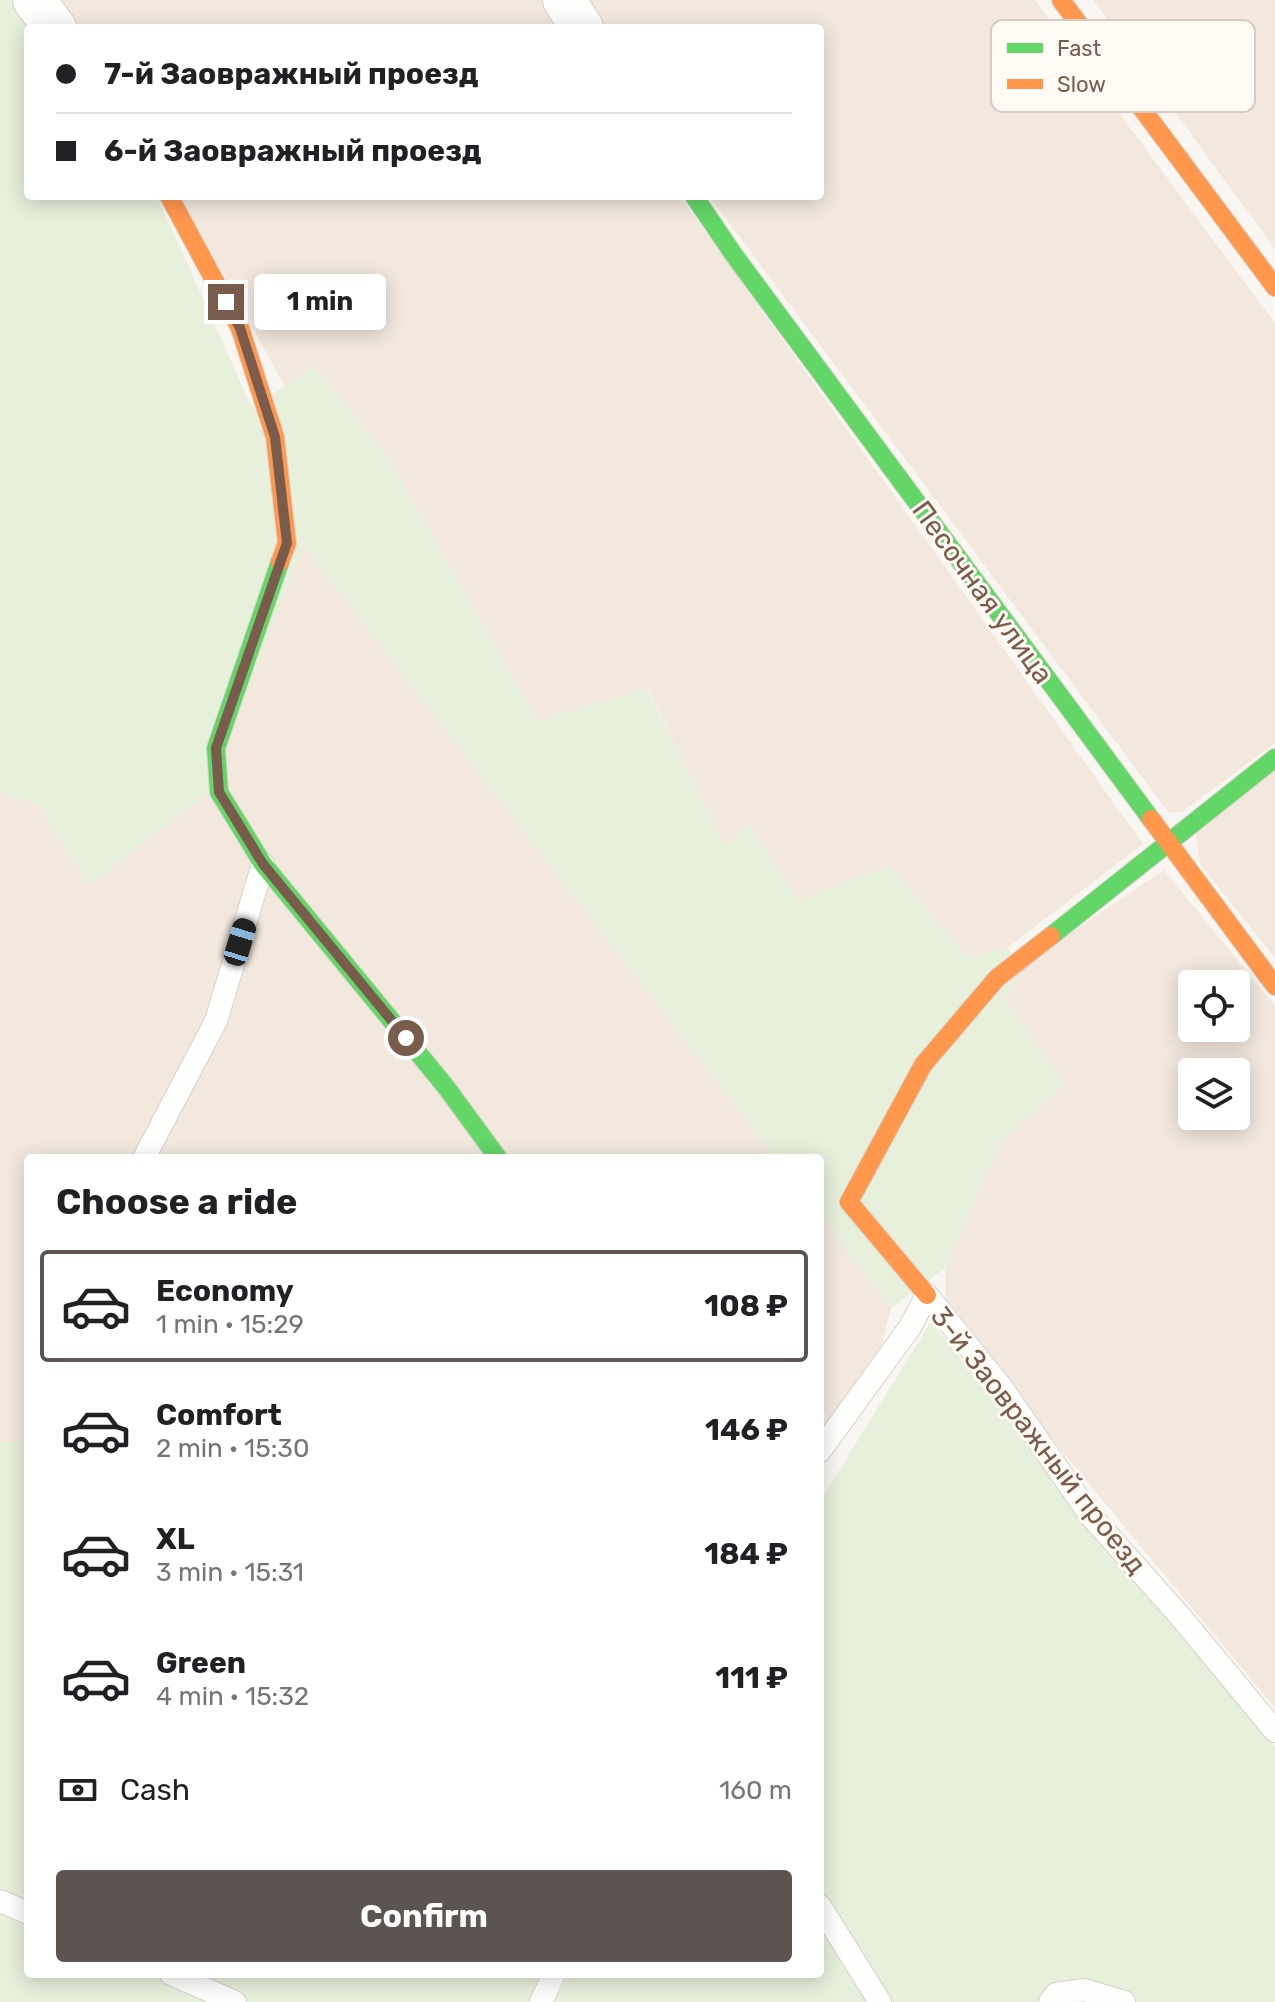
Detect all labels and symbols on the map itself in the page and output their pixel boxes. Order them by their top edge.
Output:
legend [991,20,1255,112]
text: Fast [1057,35,1102,62]
text: Slow [1057,71,1106,98]
callout: 1 min [254,274,386,330]
route end [208,284,244,320]
street label: Песочная улица [905,495,1060,690]
car [222,916,258,968]
route start [388,1020,424,1056]
street label: 3-й Заовражный проезд [924,1300,1153,1581]

